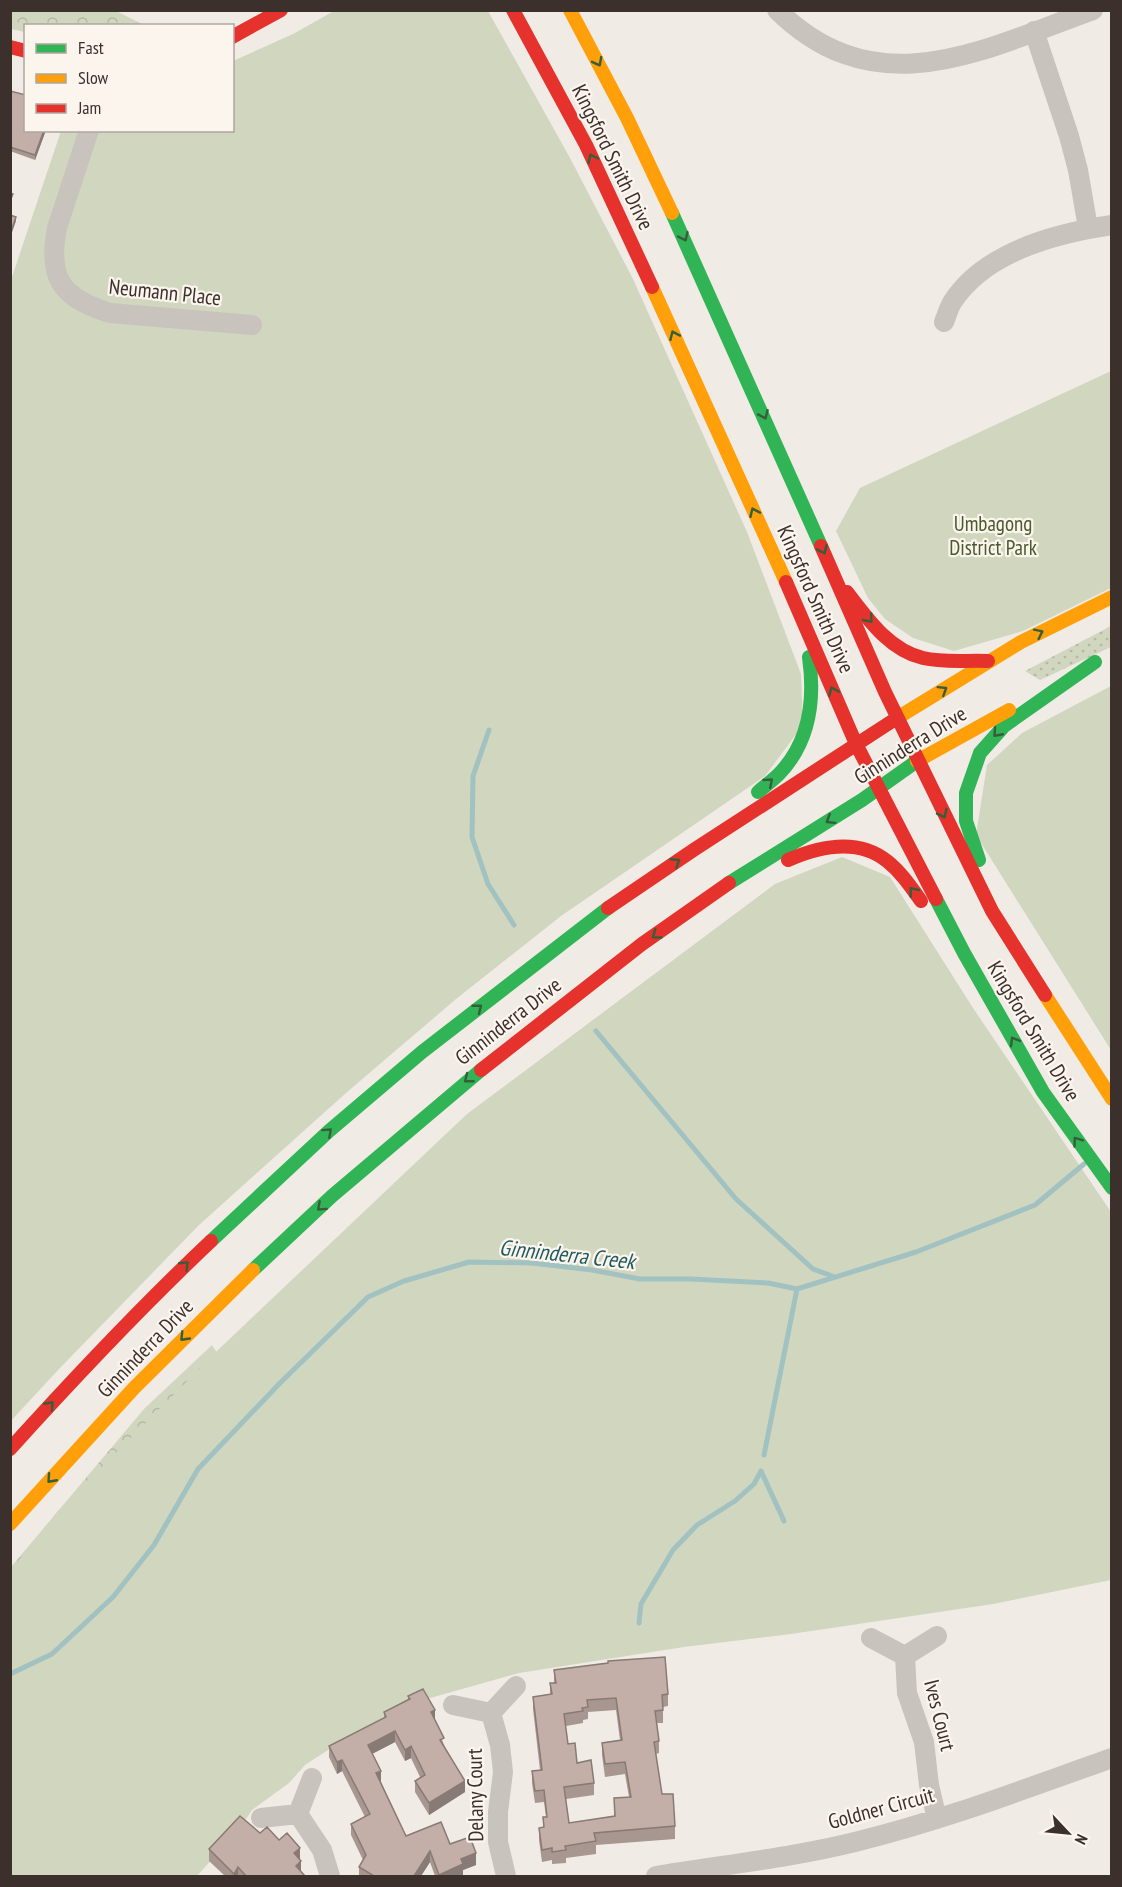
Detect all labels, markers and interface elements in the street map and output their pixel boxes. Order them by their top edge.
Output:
legend [24,24,234,132]
text: Fast [78,36,104,59]
one-way arrow [591,56,602,66]
text: Slow [78,66,109,89]
street label: Kingsford Smith Drive [566,80,660,234]
text: Jam [77,96,101,119]
one-way arrow [587,153,599,164]
one-way arrow [676,231,688,242]
street label: Neumann Place [108,273,222,311]
one-way arrow [669,330,681,341]
one-way arrow [756,409,768,420]
one-way arrow [750,508,762,519]
park label: Umbagong District Park [949,510,1037,561]
street label: Kingsford Smith Drive [771,521,861,677]
one-way arrow [816,543,828,554]
one-way arrow [862,613,873,624]
one-way arrow [1033,628,1044,640]
one-way arrow [937,685,947,697]
one-way arrow [828,686,840,697]
street label: Ginninderra Drive [849,700,971,790]
one-way arrow [993,726,1004,737]
one-way arrow [762,778,773,789]
one-way arrow [936,807,948,818]
one-way arrow [826,813,837,824]
one-way arrow [669,858,680,869]
one-way arrow [910,887,921,898]
one-way arrow [651,927,662,938]
street label: Kingsford Smith Drive [982,956,1086,1106]
street label: Ginninderra Drive [449,971,567,1071]
one-way arrow [471,1005,482,1016]
one-way arrow [1010,1037,1021,1047]
one-way arrow [464,1072,475,1083]
one-way arrow [321,1128,332,1139]
one-way arrow [1073,1137,1084,1148]
one-way arrow [317,1200,327,1211]
water label: Ginninderra Creek [498,1233,638,1275]
one-way arrow [178,1261,189,1272]
street label: Ginninderra Drive [91,1293,199,1403]
one-way arrow [181,1329,192,1340]
one-way arrow [43,1402,54,1412]
one-way arrow [47,1472,58,1483]
street label: Ives Court [918,1677,962,1754]
street label: Delany Court [461,1748,489,1842]
street label: Goldner Circuit [825,1781,937,1835]
north arrow [1038,1803,1098,1863]
text: N [1071,1831,1092,1848]

